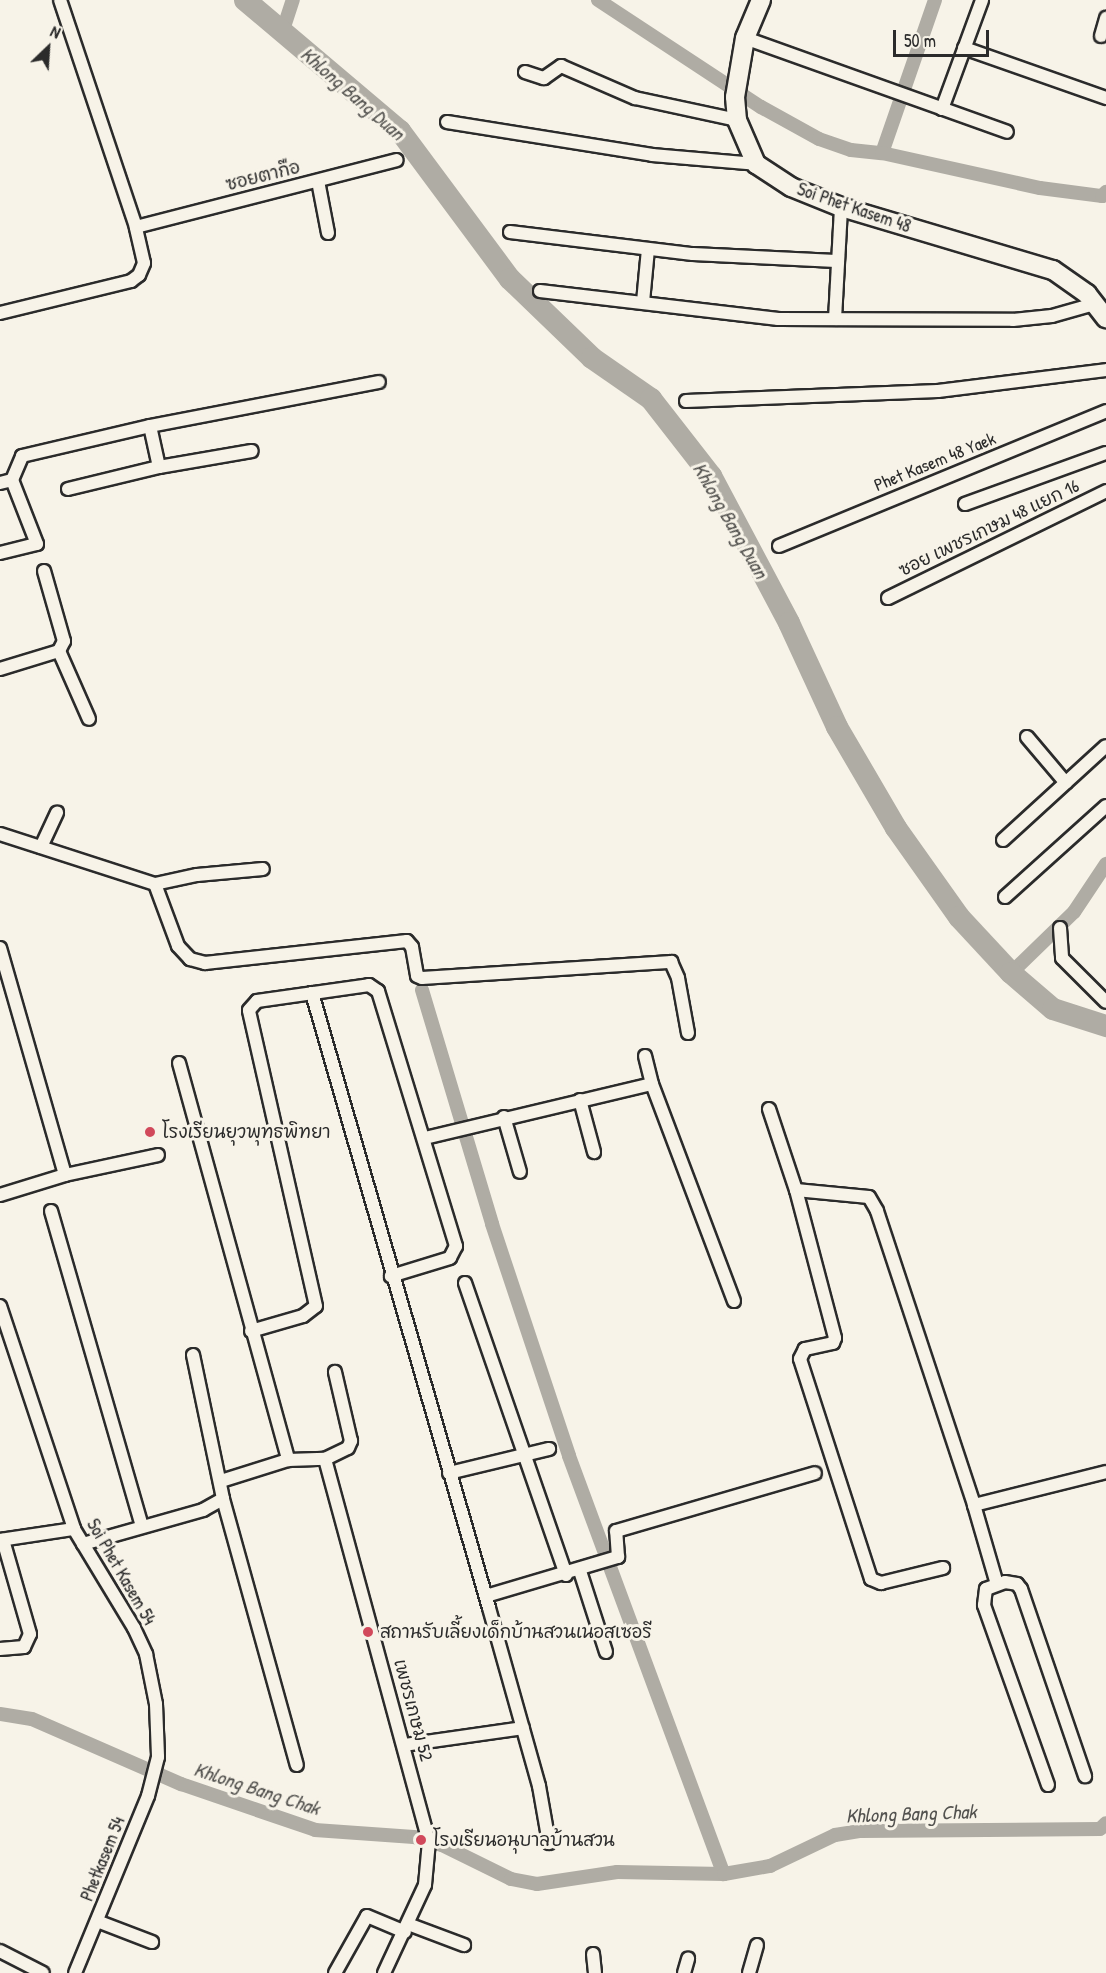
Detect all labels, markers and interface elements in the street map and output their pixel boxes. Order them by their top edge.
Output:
north arrow [18,18,78,78]
scale bar [896,18,992,56]
text: N [47,20,64,43]
text: 50 m [904,28,936,53]
water label: Khlong Bang Duan [296,41,410,145]
street label: ซอยตากือ [224,156,302,196]
street label: Soi Phet Kasem 48 [794,178,914,238]
street label: Phet Kasem 48 Yaek [871,428,999,496]
water label: Khlong Bang Duan [688,458,774,582]
street label: ซอย เพชรเกษม 48 แยก 16 [895,475,1083,581]
place label: โรงเรียนยุวพุทธพิทยา [162,1121,331,1143]
marker: โรงเรียนยุวพุทธพิทยา [143,1125,157,1139]
street label: Soi Phet Kasem 54 [82,1515,160,1629]
place label: สถานรับเลี้ยงเด็กบ้านสวนเนอสเซอรี [380,1621,652,1643]
marker: สถานรับเลี้ยงเด็กบ้านสวนเนอสเซอรี [361,1625,375,1639]
street label: เพชรเกษม 52 [389,1657,437,1763]
water label: Khlong Bang Chak [191,1756,323,1820]
water label: Khlong Bang Chak [845,1799,977,1827]
street label: Phetkasem 54 [76,1814,130,1904]
place label: โรงเรียนอนุบาลบ้านสวน [433,1829,615,1851]
marker: โรงเรียนอนุบาลบ้านสวน [414,1833,428,1847]

